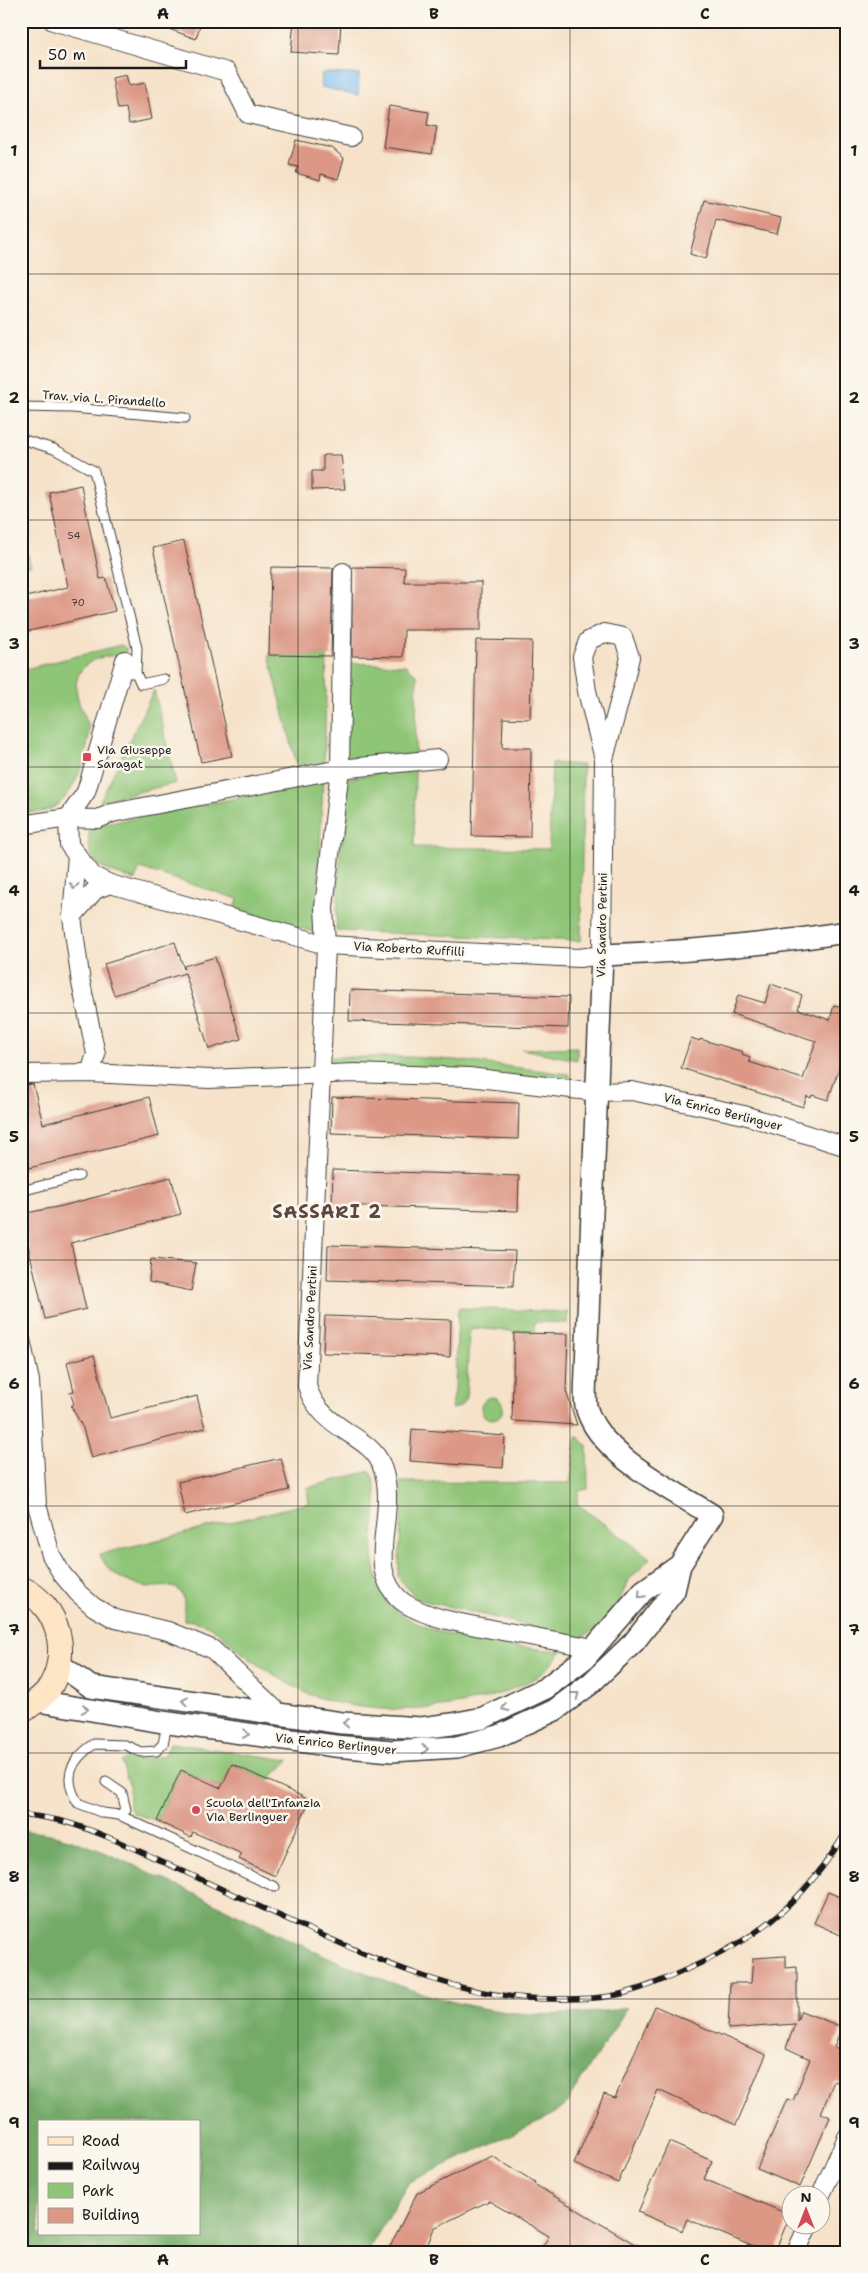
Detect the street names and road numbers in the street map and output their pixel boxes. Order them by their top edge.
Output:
street label: Trav. via L. Pirandello [42,387,166,411]
street label: Via Sandro Pertini [593,872,611,978]
street label: Via Roberto Ruffilli [353,938,465,960]
street label: Via Enrico Berlinguer [662,1089,784,1135]
street label: Via Sandro Pertini [299,1265,321,1371]
street label: Via Enrico Berlinguer [274,1730,398,1758]

